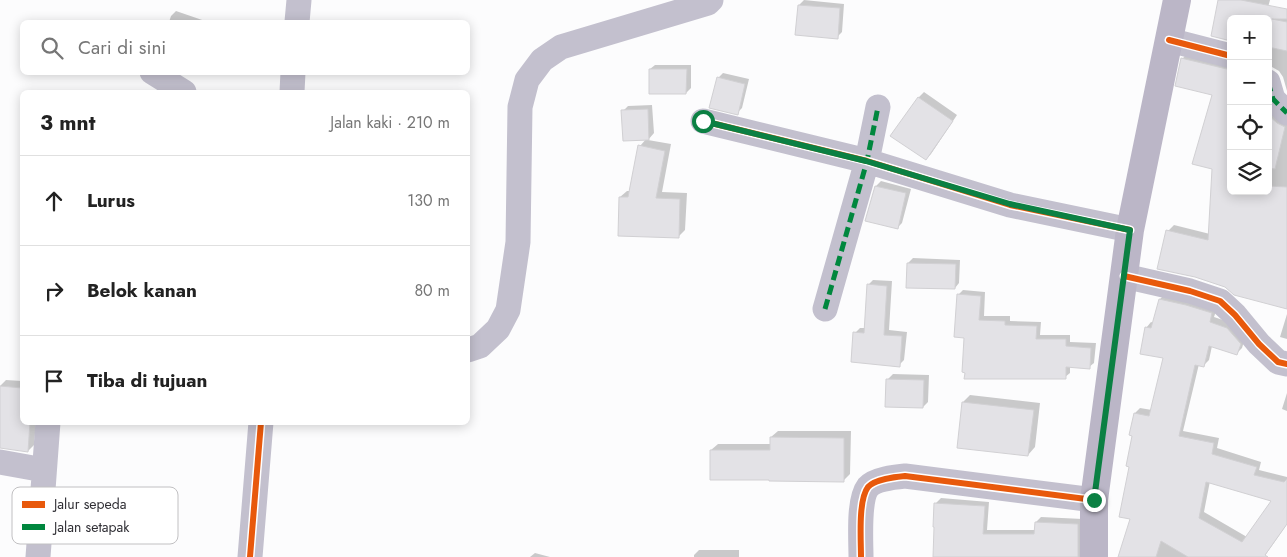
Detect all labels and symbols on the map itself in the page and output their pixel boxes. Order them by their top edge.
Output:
route start [692,110,715,133]
legend [12,487,178,544]
route end [1083,489,1106,512]
text: Jalur sepeda [52,494,126,514]
text: Jalan setapak [52,517,130,537]

